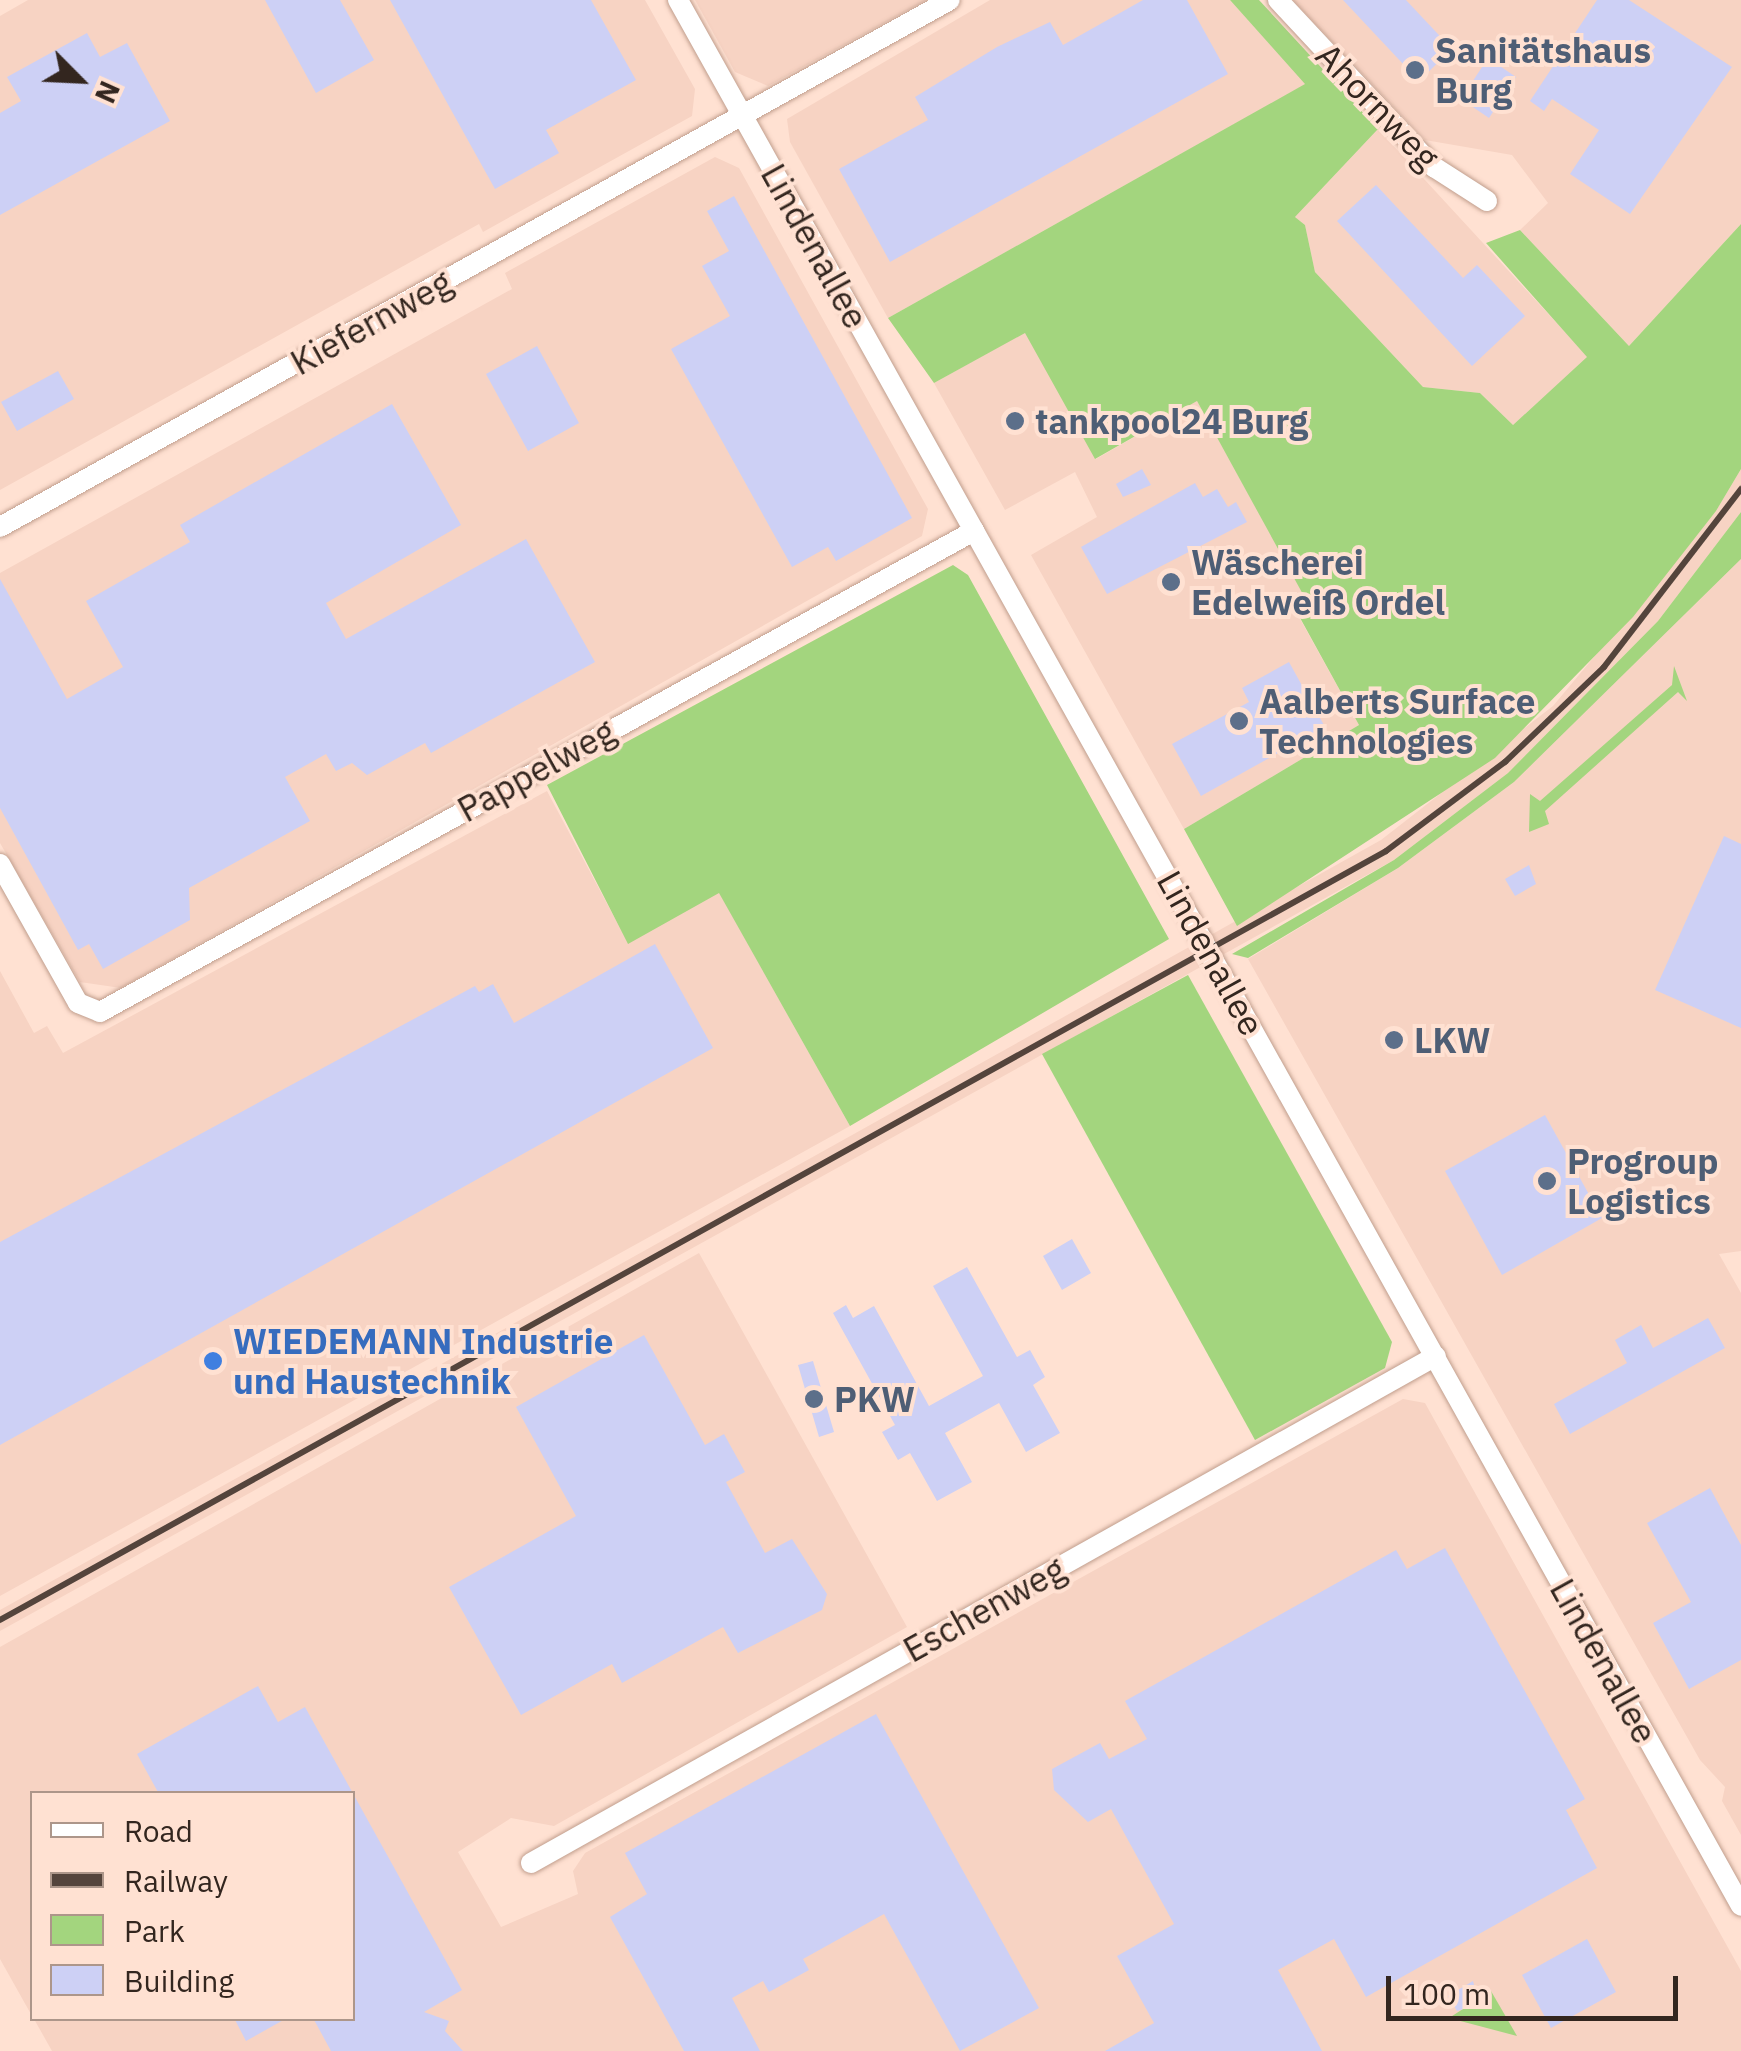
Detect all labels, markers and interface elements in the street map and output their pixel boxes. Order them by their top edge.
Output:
place label: Sanitätshaus Burg [1435,29,1651,111]
north arrow [30,30,130,130]
street label: Ahornweg [1308,34,1448,178]
marker: Sanitätshaus Burg [1404,59,1426,81]
text: N [87,76,129,109]
street label: Lindenallee [753,156,877,336]
street label: Kiefernweg [283,261,459,383]
place label: tankpool24 Burg [1035,400,1308,442]
marker: tankpool24 Burg [1004,410,1026,432]
place label: Wäscherei Edelweiß Ordel [1191,541,1445,623]
marker: Wäscherei Edelweiß Ordel [1160,571,1182,593]
place label: Aalberts Surface Technologies [1259,680,1535,762]
street label: Pappelweg [450,710,622,830]
marker: Aalberts Surface Technologies [1228,710,1250,732]
street label: Lindenallee [1149,863,1273,1043]
place label: LKW [1414,1019,1491,1061]
marker: LKW [1383,1029,1405,1051]
place label: Progroup Logistics [1567,1140,1718,1222]
marker: Progroup Logistics [1536,1170,1558,1192]
place label: WIEDEMANN Industrie und Haustechnik [233,1320,613,1402]
marker: WIEDEMANN Industrie und Haustechnik [202,1350,224,1372]
place label: PKW [834,1378,915,1420]
marker: PKW [803,1388,825,1410]
street label: Eschenweg [896,1547,1072,1671]
street label: Lindenallee [1542,1571,1666,1751]
legend [30,1791,355,2021]
text: Road [124,1811,193,1850]
text: Railway [124,1861,228,1900]
text: Park [124,1911,185,1950]
scale bar [1391,1956,1684,2018]
text: Building [124,1961,234,2000]
text: 100 m [1403,1974,1490,2013]

